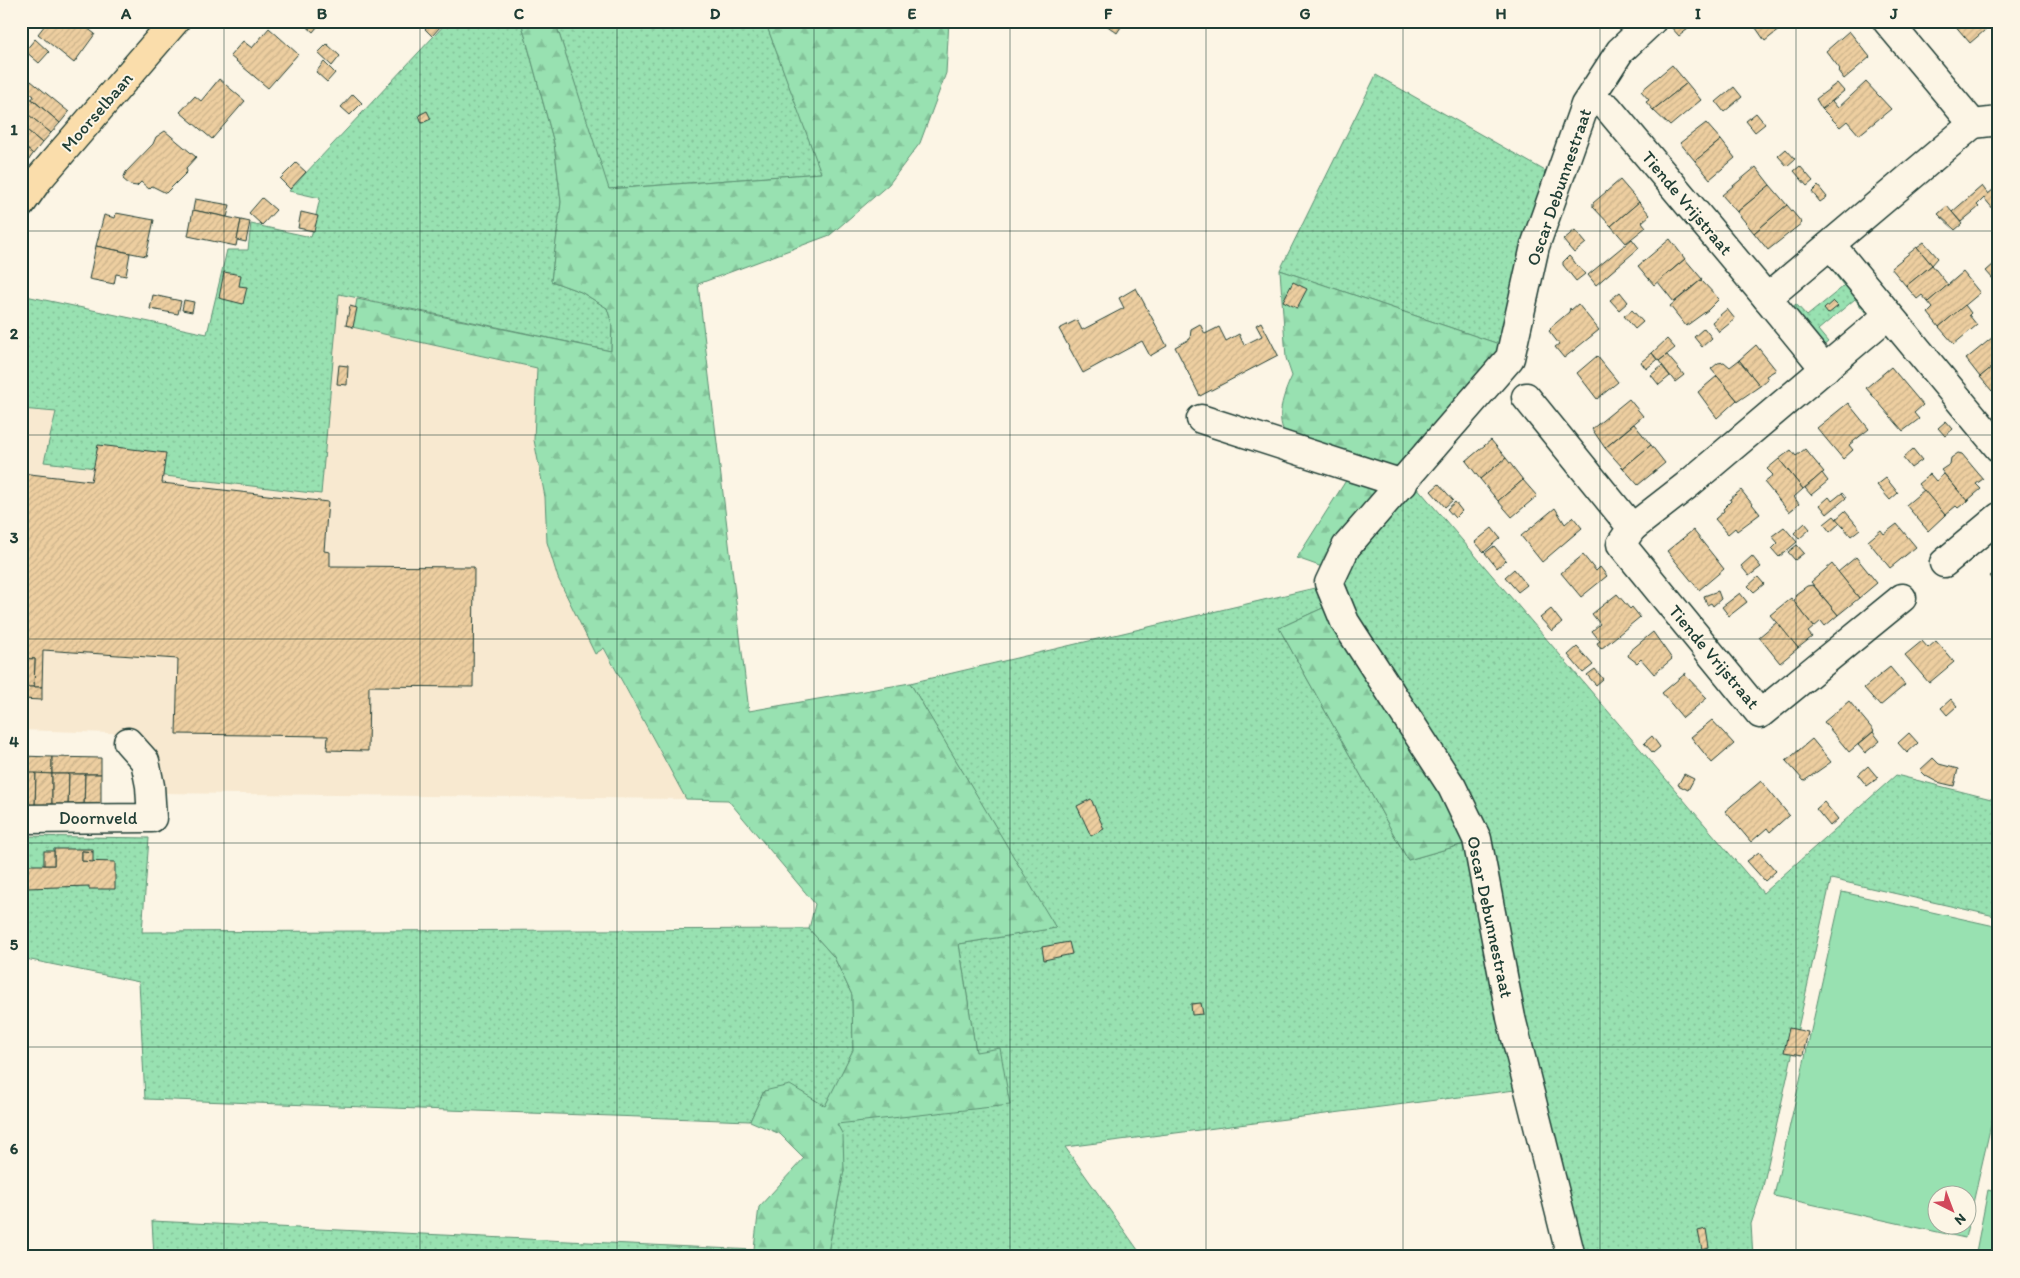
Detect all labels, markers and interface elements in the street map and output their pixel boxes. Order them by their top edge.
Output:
text: A [120,4,132,23]
text: B [317,4,328,23]
text: C [514,4,525,23]
text: D [710,4,721,23]
text: E [908,4,917,23]
text: F [1104,4,1113,23]
text: G [1299,4,1311,23]
text: H [1495,4,1507,23]
text: I [1695,4,1701,23]
text: J [1889,4,1898,23]
street label: Moorselbaan [56,67,138,156]
street label: Oscar Debunnestraat [1522,105,1596,269]
text: 1 [10,120,18,139]
street label: Tiende Vrijstraat [1637,146,1737,260]
text: 2 [10,324,19,343]
text: 3 [10,528,19,547]
street label: Tiende Vrijstraat [1664,600,1764,714]
text: 4 [9,732,19,751]
street label: Doornveld [59,807,138,829]
street label: Oscar Debunnestraat [1462,834,1518,1000]
text: 5 [10,935,19,954]
text: 6 [10,1139,19,1158]
north arrow [1928,1186,1978,1236]
text: N [1951,1210,1970,1229]

